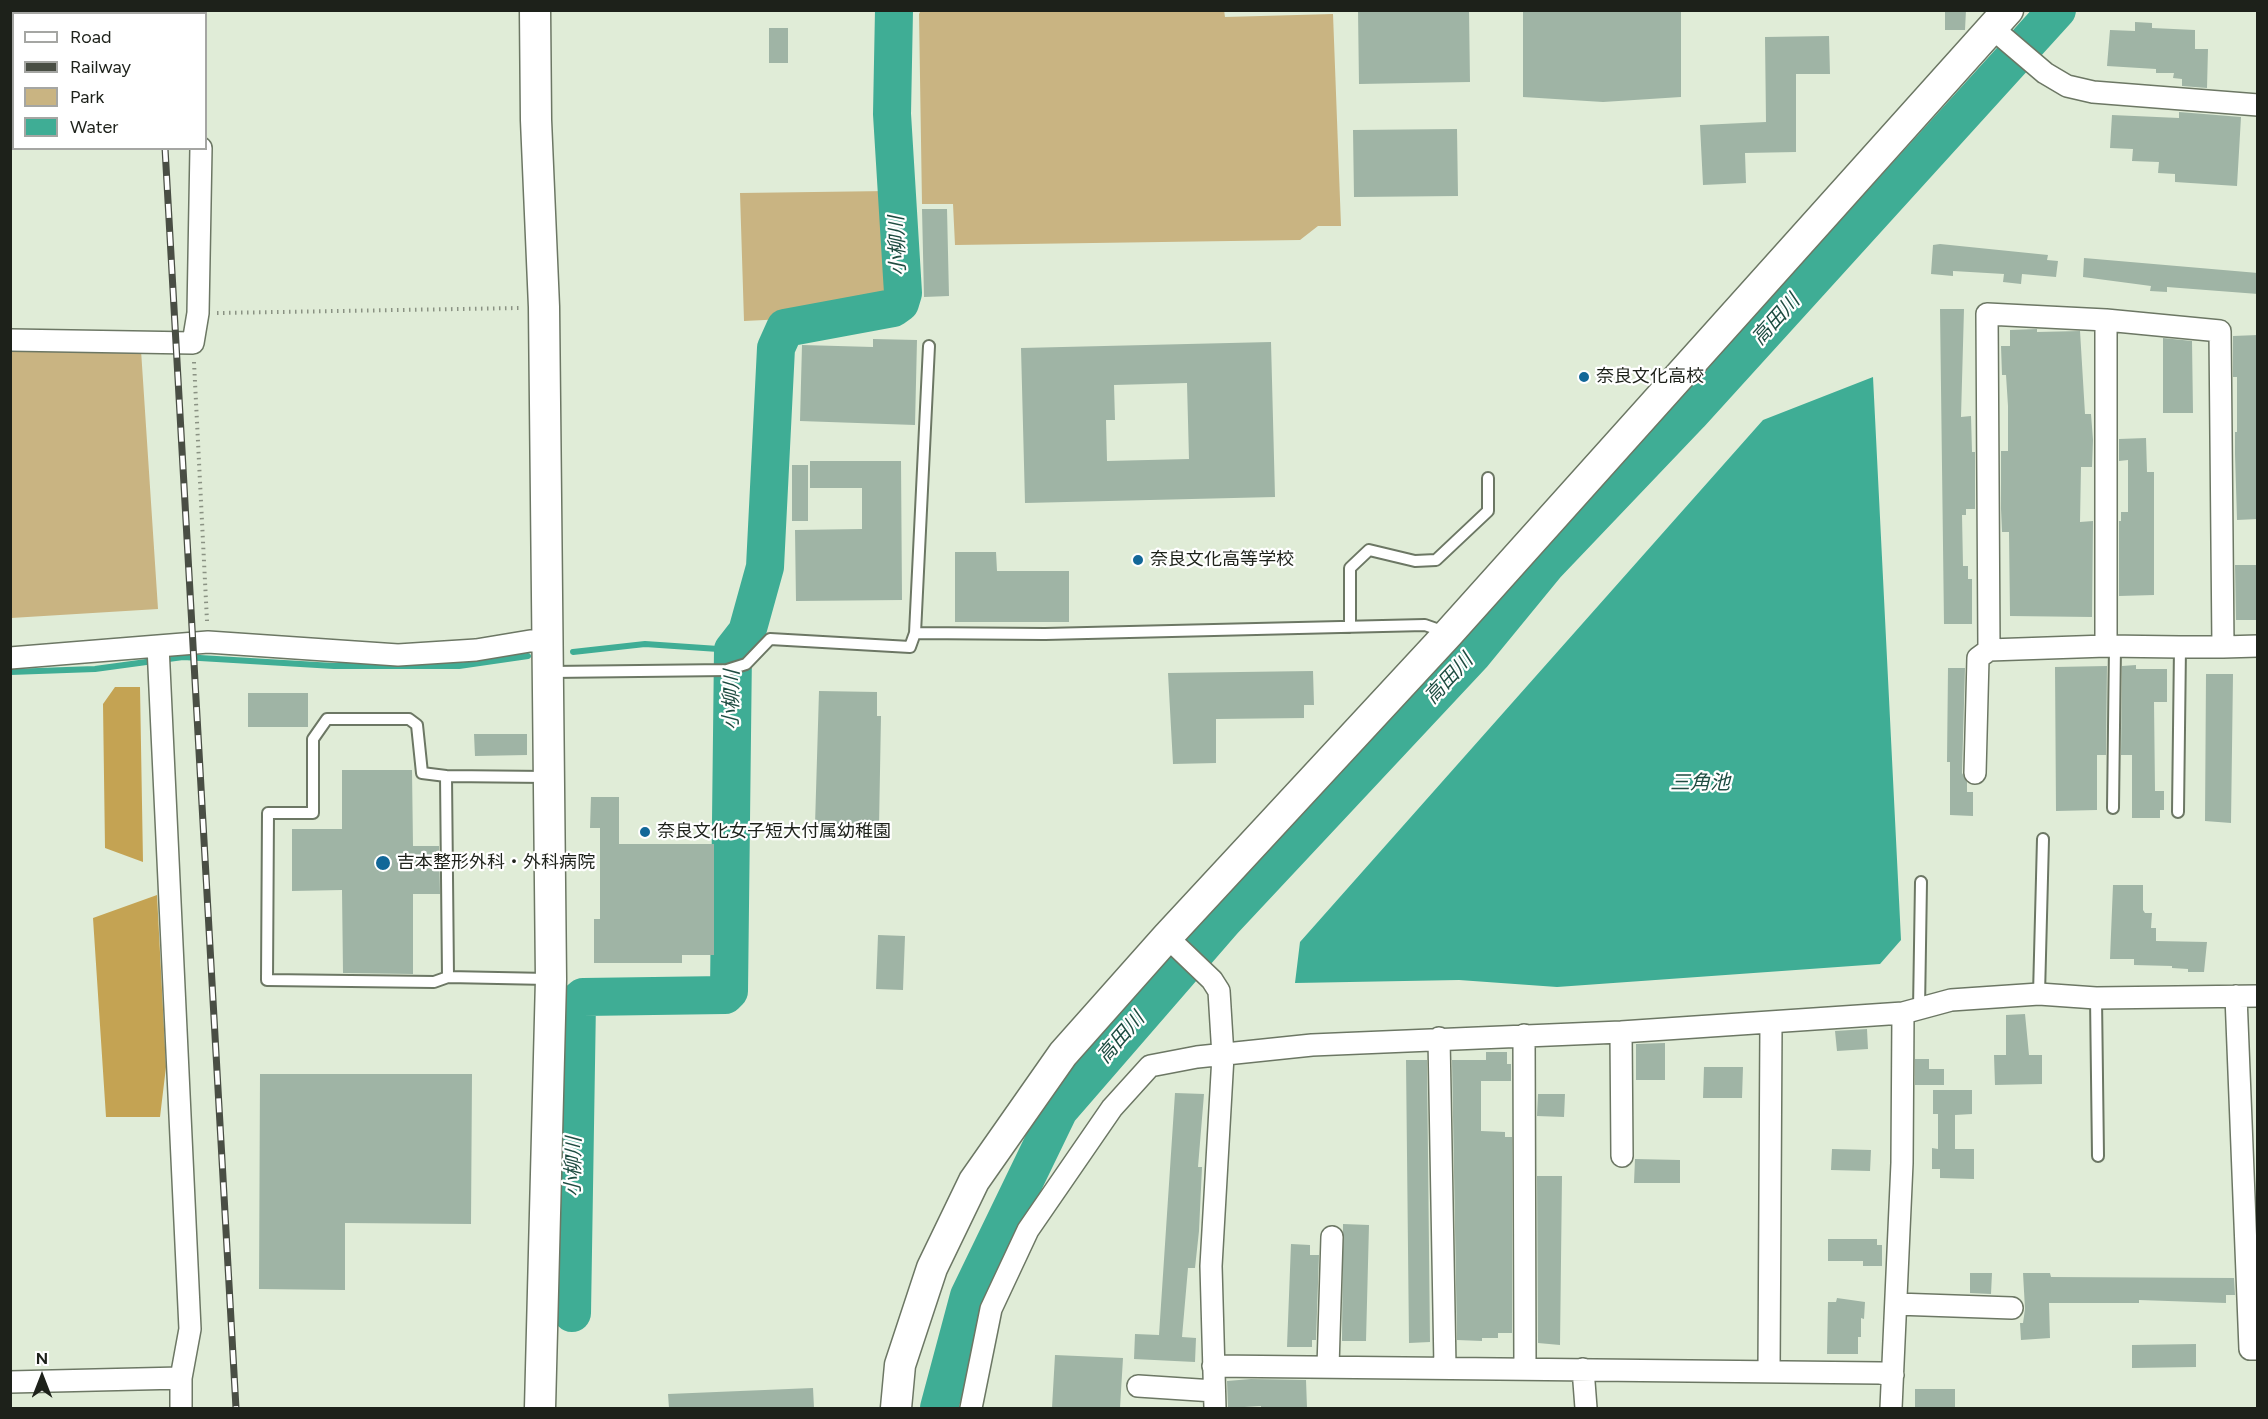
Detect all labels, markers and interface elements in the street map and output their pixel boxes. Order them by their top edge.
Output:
legend [12,12,207,150]
text: Road [70,26,111,48]
text: Railway [70,56,131,78]
text: Park [70,86,104,108]
text: Water [70,116,118,138]
water label: 小柳川 [885,216,911,276]
water label: 高田川 [1747,290,1805,350]
place label: 奈良文化高校 [1596,366,1704,388]
marker: 奈良文化高校 [1577,370,1591,384]
place label: 奈良文化高等学校 [1150,549,1294,571]
marker: 奈良文化高等学校 [1131,553,1145,567]
water label: 高田川 [1420,649,1478,709]
water label: 小柳川 [719,670,745,730]
water label: 三角池 [1670,771,1730,795]
place label: 奈良文化女子短大付属幼稚園 [657,821,891,843]
marker: 奈良文化女子短大付属幼稚園 [638,825,652,839]
place label: 吉本整形外科・外科病院 [397,852,595,874]
marker: 吉本整形外科・外科病院 [374,854,392,872]
water label: 高田川 [1092,1007,1150,1069]
water label: 小柳川 [561,1137,587,1197]
north arrow [12,1347,72,1407]
text: N [36,1349,48,1368]

